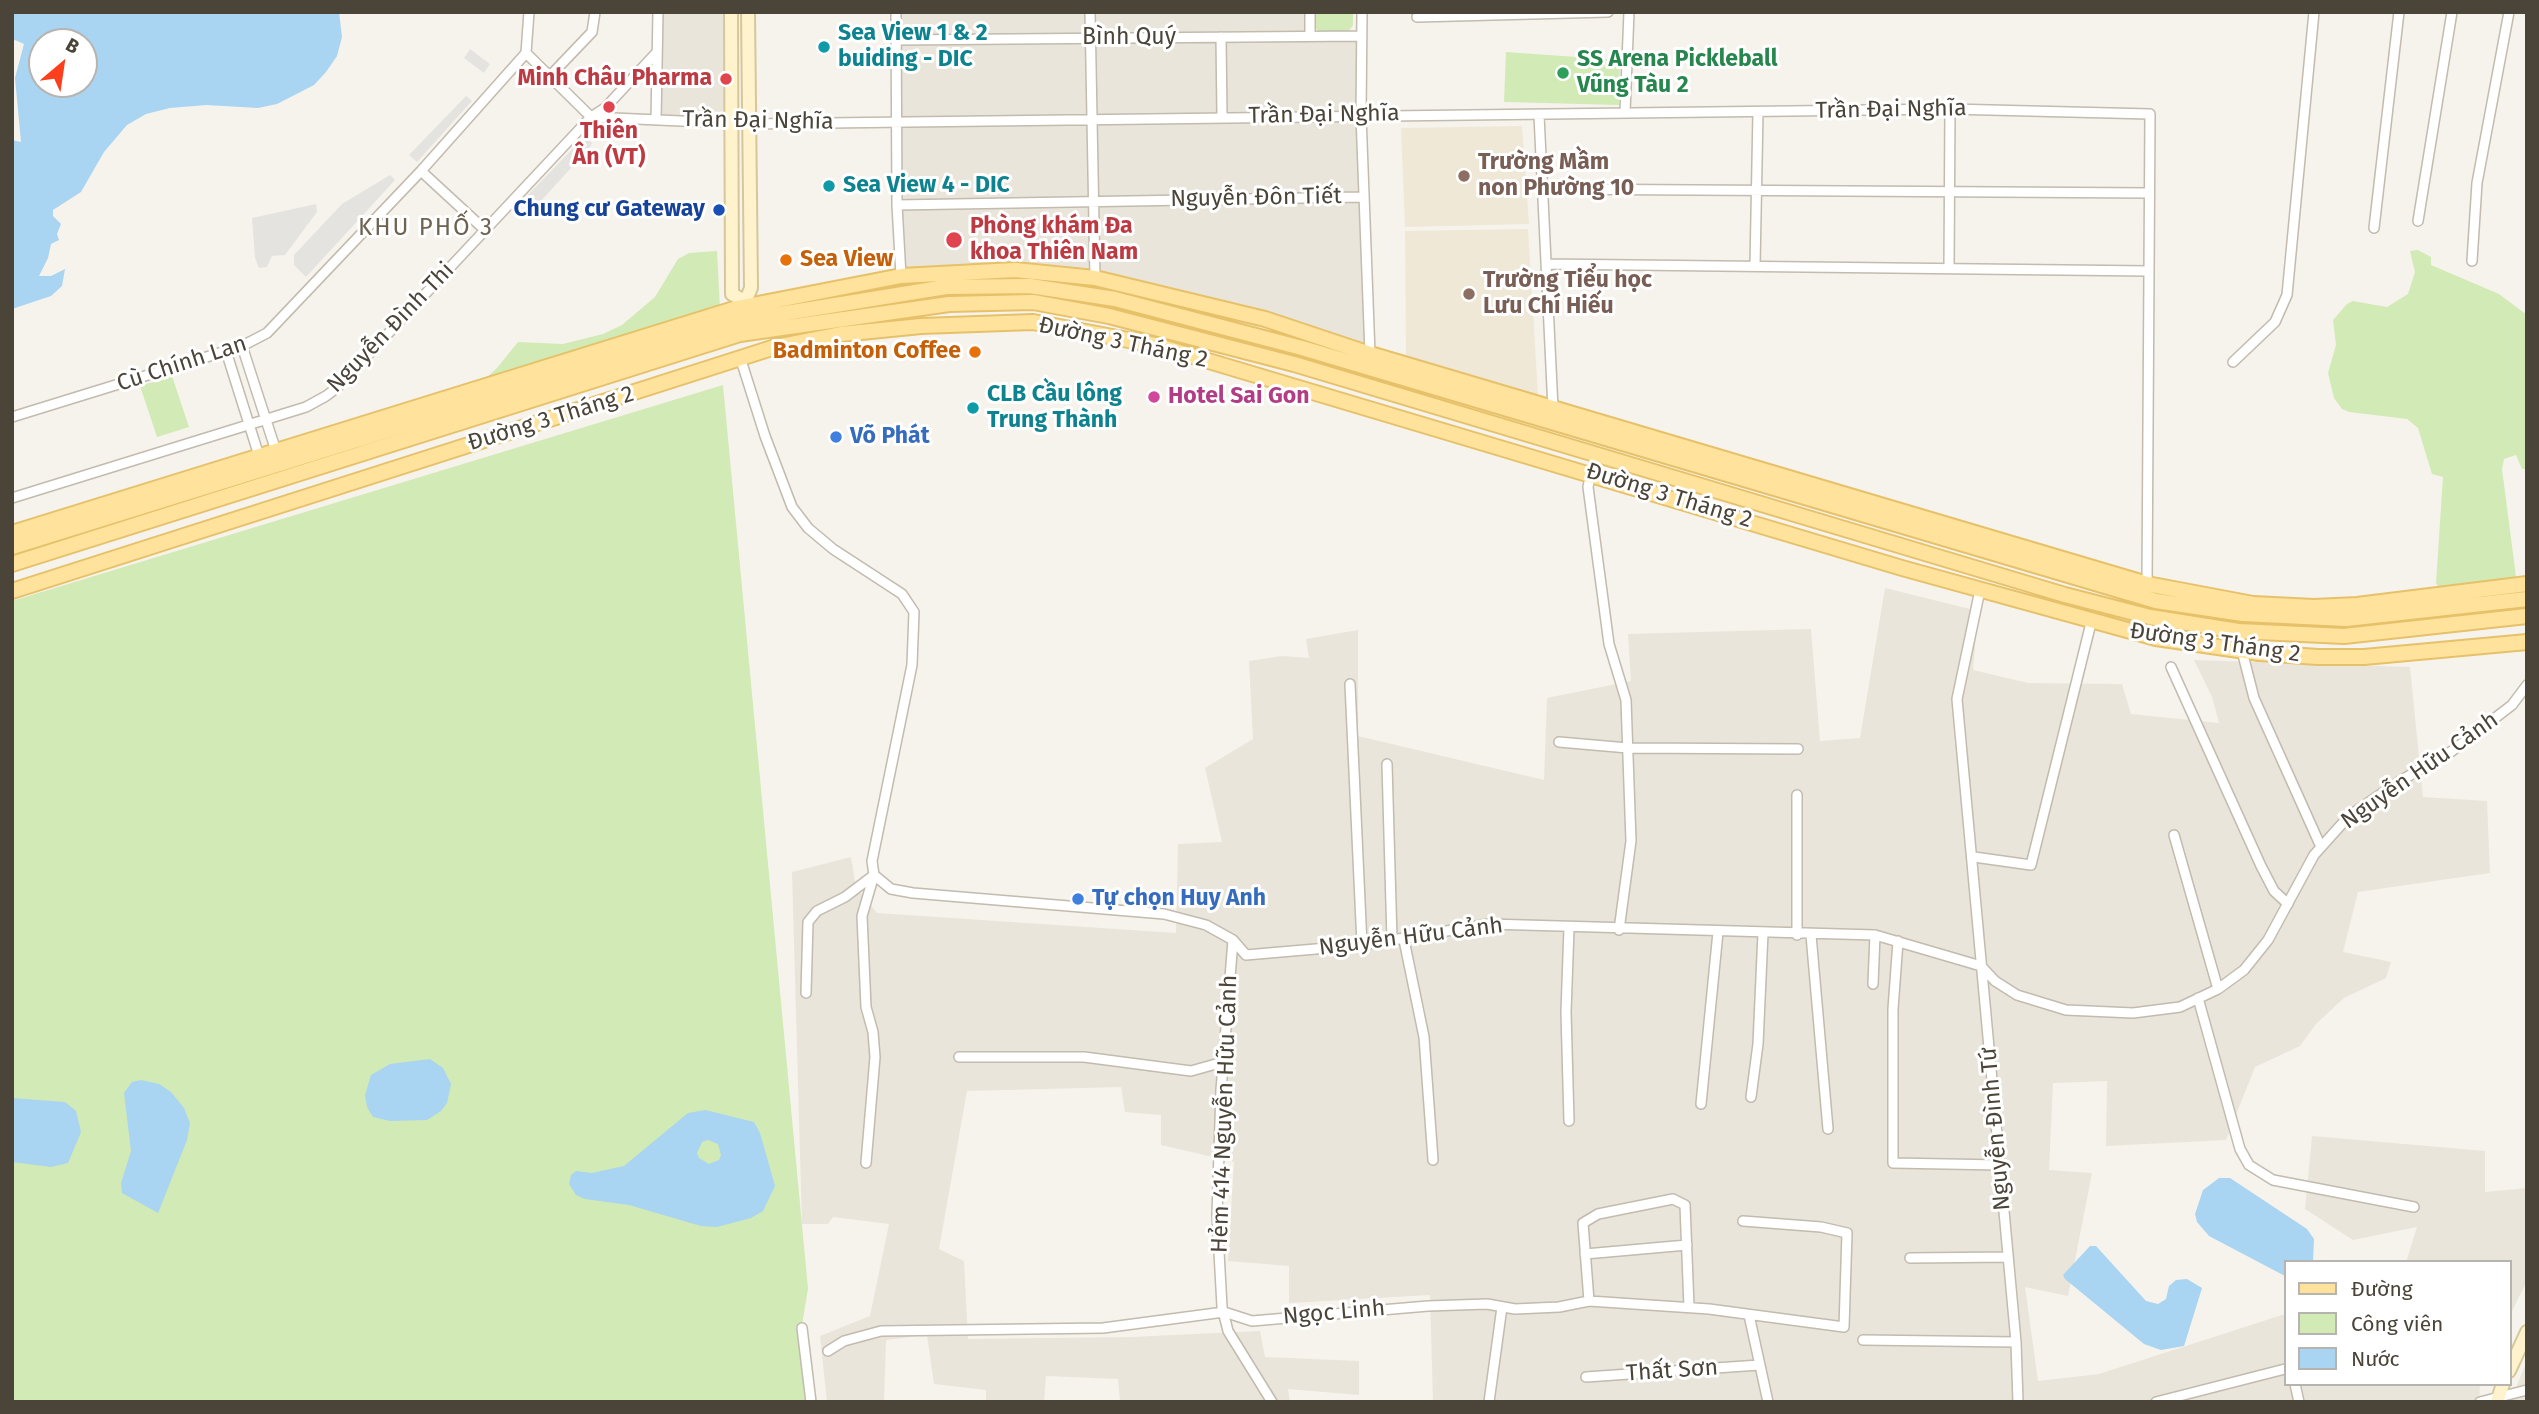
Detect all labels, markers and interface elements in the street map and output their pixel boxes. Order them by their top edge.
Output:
place label: Sea View 1 & 2 buiding - DIC [838,20,988,74]
street label: Bình Quý [1082,24,1176,52]
north arrow [28,28,98,98]
text: B [62,33,83,59]
marker: Sea View 1 & 2 buiding - DIC [816,39,832,55]
place label: SS Arena Pickleball Vũng Tàu 2 [1577,46,1778,100]
place label: Minh Châu Pharma [517,65,712,93]
marker: SS Arena Pickleball Vũng Tàu 2 [1555,65,1571,81]
marker: Minh Châu Pharma [718,71,734,87]
street label: Trần Đại Nghĩa [1815,95,1967,125]
marker: Thiên Ân (VT) [601,99,617,115]
street label: Trần Đại Nghĩa [1248,100,1400,130]
street label: Trần Đại Nghĩa [682,106,834,136]
place label: Thiên Ân (VT) [573,118,645,172]
place label: Trường Mầm non Phường 10 [1478,149,1634,203]
marker: Trường Mầm non Phường 10 [1456,168,1472,184]
place label: Sea View 4 - DIC [843,172,1010,200]
marker: Sea View 4 - DIC [821,178,837,194]
street label: Nguyễn Đôn Tiết [1170,183,1342,213]
place label: Chung cư Gateway [513,196,705,224]
marker: Chung cư Gateway [711,202,727,218]
place label: Phòng khám Đa khoa Thiên Nam [970,213,1138,267]
district label: KHU PHỐ 3 [359,214,493,242]
marker: Phòng khám Đa khoa Thiên Nam [944,230,964,250]
place label: Sea View [800,246,893,274]
marker: Sea View [778,252,794,268]
street label: Nguyễn Đình Thi [322,257,460,399]
place label: Trường Tiểu học Lưu Chí Hiếu [1483,267,1652,321]
marker: Trường Tiểu học Lưu Chí Hiếu [1461,286,1477,302]
street label: Đường 3 Tháng 2 [1036,312,1210,374]
street label: Cù Chính Lan [114,330,250,398]
place label: Badminton Coffee [773,338,961,366]
marker: Badminton Coffee [967,344,983,360]
street label: Đường 3 Tháng 2 [465,381,637,457]
place label: CLB Cầu lông Trung Thành [987,381,1122,435]
place label: Hotel Sai Gon [1168,383,1309,411]
marker: Hotel Sai Gon [1146,389,1162,405]
marker: CLB Cầu lông Trung Thành [965,400,981,416]
place label: Võ Phát [850,423,930,451]
marker: Võ Phát [828,429,844,445]
street label: Đường 3 Tháng 2 [1583,458,1755,534]
street label: Đường 3 Tháng 2 [2128,617,2302,669]
street label: Nguyễn Hữu Cảnh [2336,707,2504,835]
place label: Tự chọn Huy Anh [1092,885,1266,913]
marker: Tự chọn Huy Anh [1070,891,1086,907]
street label: Nguyễn Hữu Cảnh [1317,912,1505,962]
street label: Hẻm 414 Nguyễn Hữu Cảnh [1206,974,1244,1254]
street label: Nguyễn Đình Tứ [1975,1046,2017,1212]
legend [2284,1260,2511,1386]
text: Đường [2351,1276,2413,1302]
street label: Ngọc Linh [1282,1295,1386,1331]
text: Công viên [2351,1311,2443,1337]
text: Nước [2351,1346,2400,1372]
street label: Thất Sơn [1625,1354,1719,1388]

